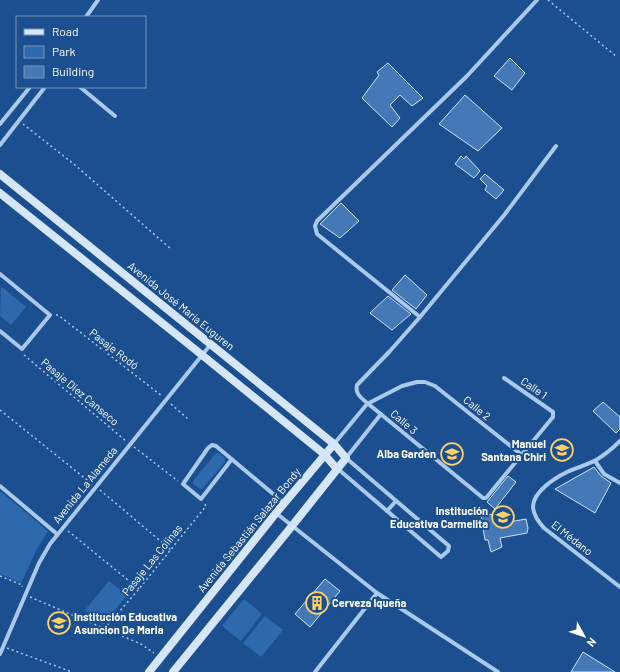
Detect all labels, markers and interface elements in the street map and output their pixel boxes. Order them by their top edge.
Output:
legend [16,16,146,88]
text: Road [52,24,79,38]
text: Park [52,44,76,58]
text: Building [52,64,94,78]
street label: Avenida José María Euguren [125,259,237,353]
street label: Pasaje Rodó [87,326,141,372]
street label: Pasaje Diez Canseco [39,355,122,428]
street label: Calle 1 [519,374,550,401]
street label: Calle 2 [461,393,494,423]
street label: Calle 3 [388,407,420,437]
place label: Manuel Santana Chiri [481,437,546,463]
school or university icon: Manuel Santana Chiri [549,437,575,463]
school or university icon: Alba Garden [439,441,465,467]
street label: Avenida La Alameda [50,444,120,526]
place label: Alba Garden [377,447,436,460]
street label: Avenida Sebastián Salazar Bondy [194,465,303,595]
place label: Institución Educativa Carmelita [390,504,488,530]
school or university icon: Institución Educativa Carmelita [490,504,516,530]
street label: El Médano [549,518,595,558]
street label: Pasaje Las Colinas [119,521,184,598]
building icon: Cerveza Iqueña [304,590,330,616]
place label: Cerveza Iqueña [332,596,407,609]
school or university icon: Institución Educativa Asuncion De Maria [46,610,72,636]
place label: Institución Educativa Asuncion De Maria [74,610,177,636]
north arrow [564,616,604,656]
text: N [585,636,599,650]

